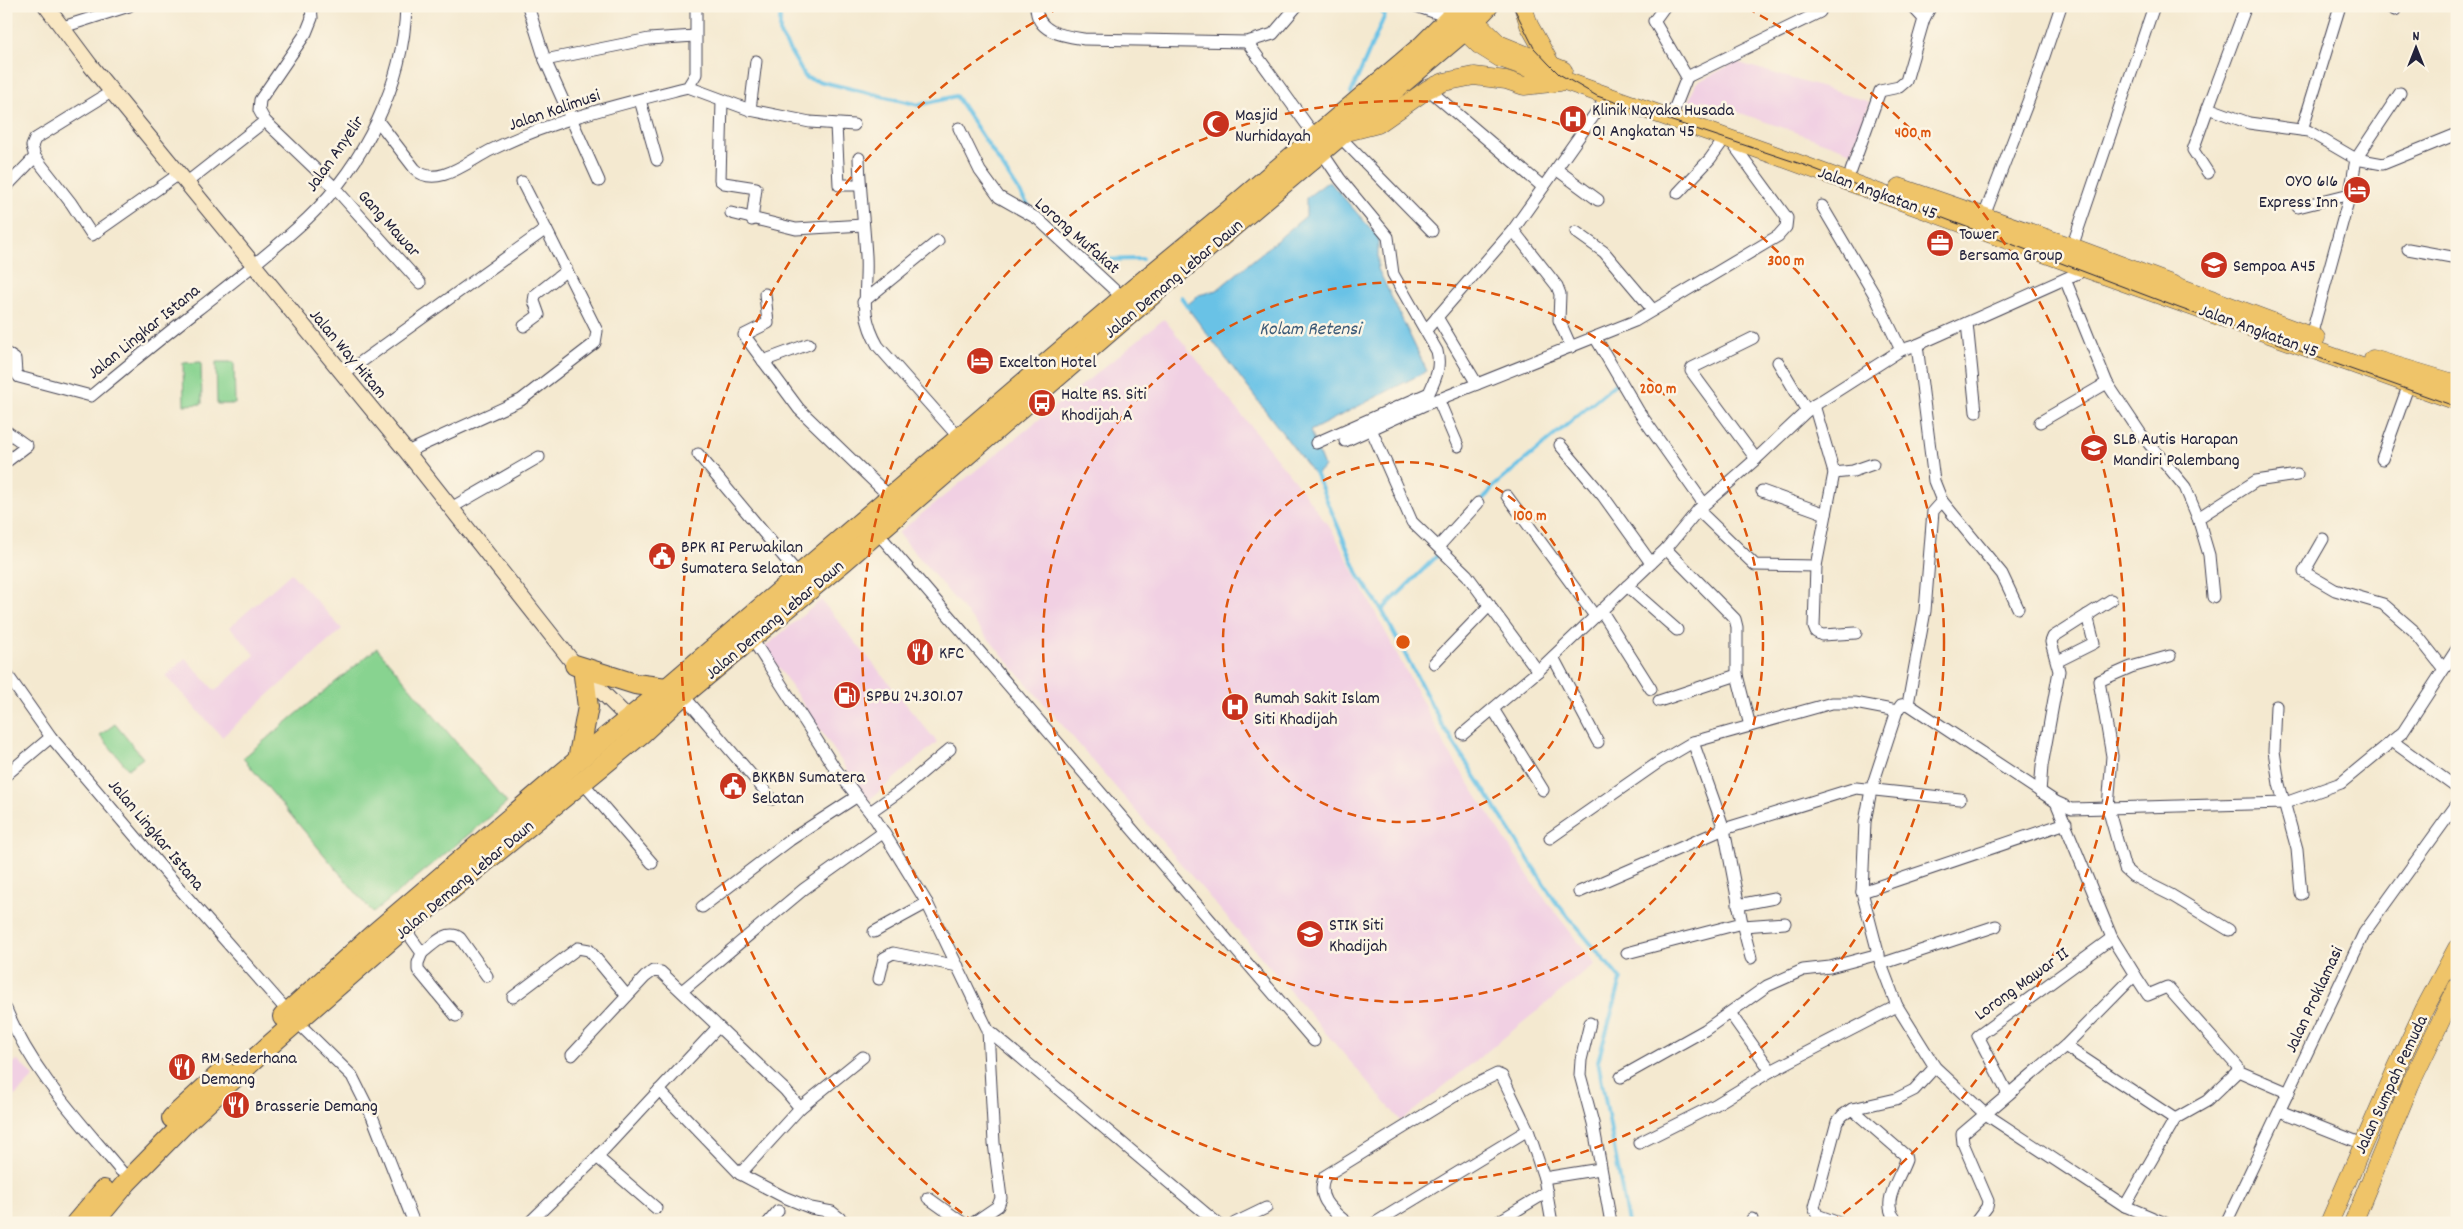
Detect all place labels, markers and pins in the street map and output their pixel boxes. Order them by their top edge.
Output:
place label: Klinik Nayaka Husada 01 Angkatan 45 [1592,99,1734,145]
place label: Masjid Nurhidayah [1235,104,1311,150]
hospital icon: Klinik Nayaka Husada 01 Angkatan 45 [1558,104,1588,134]
mosque icon: Masjid Nurhidayah [1201,109,1231,139]
place label: OYO 616 Express Inn [2259,170,2338,216]
hotel icon: OYO 616 Express Inn [2342,175,2372,205]
place label: Tower Bersama Group [1959,223,2063,269]
office icon: Tower Bersama Group [1925,228,1955,258]
school or university icon: Sempoa A45 [2199,250,2229,280]
place label: Sempoa A45 [2233,255,2316,280]
hotel icon: Excelton Hotel [965,346,995,376]
place label: Excelton Hotel [999,351,1097,376]
place label: Halte RS. Siti Khodijah A [1061,383,1147,429]
bus stop icon: Halte RS. Siti Khodijah A [1027,388,1057,418]
place label: SLB Autis Harapan Mandiri Palembang [2113,428,2240,474]
school or university icon: SLB Autis Harapan Mandiri Palembang [2079,433,2109,463]
place label: BPK RI Perwakilan Sumatera Selatan [681,536,803,582]
public building icon: BPK RI Perwakilan Sumatera Selatan [647,541,677,571]
centre of rings [1394,633,1412,651]
restaurant icon: KFC [905,637,935,667]
place label: KFC [939,642,964,667]
fuel station icon: SPBU 24.301.07 [832,680,862,710]
place label: SPBU 24.301.07 [866,685,963,710]
place label: Rumah Sakit Islam Siti Khadijah [1254,687,1380,733]
hospital icon: Rumah Sakit Islam Siti Khadijah [1220,692,1250,722]
place label: BKKBN Sumatera Selatan [752,766,865,812]
public building icon: BKKBN Sumatera Selatan [718,771,748,801]
place label: STIK Siti Khadijah [1329,914,1387,960]
school or university icon: STIK Siti Khadijah [1295,919,1325,949]
place label: RM Sederhana Demang [201,1047,297,1093]
restaurant icon: RM Sederhana Demang [167,1052,197,1082]
restaurant icon: Brasserie Demang [221,1090,251,1120]
place label: Brasserie Demang [255,1095,378,1120]

